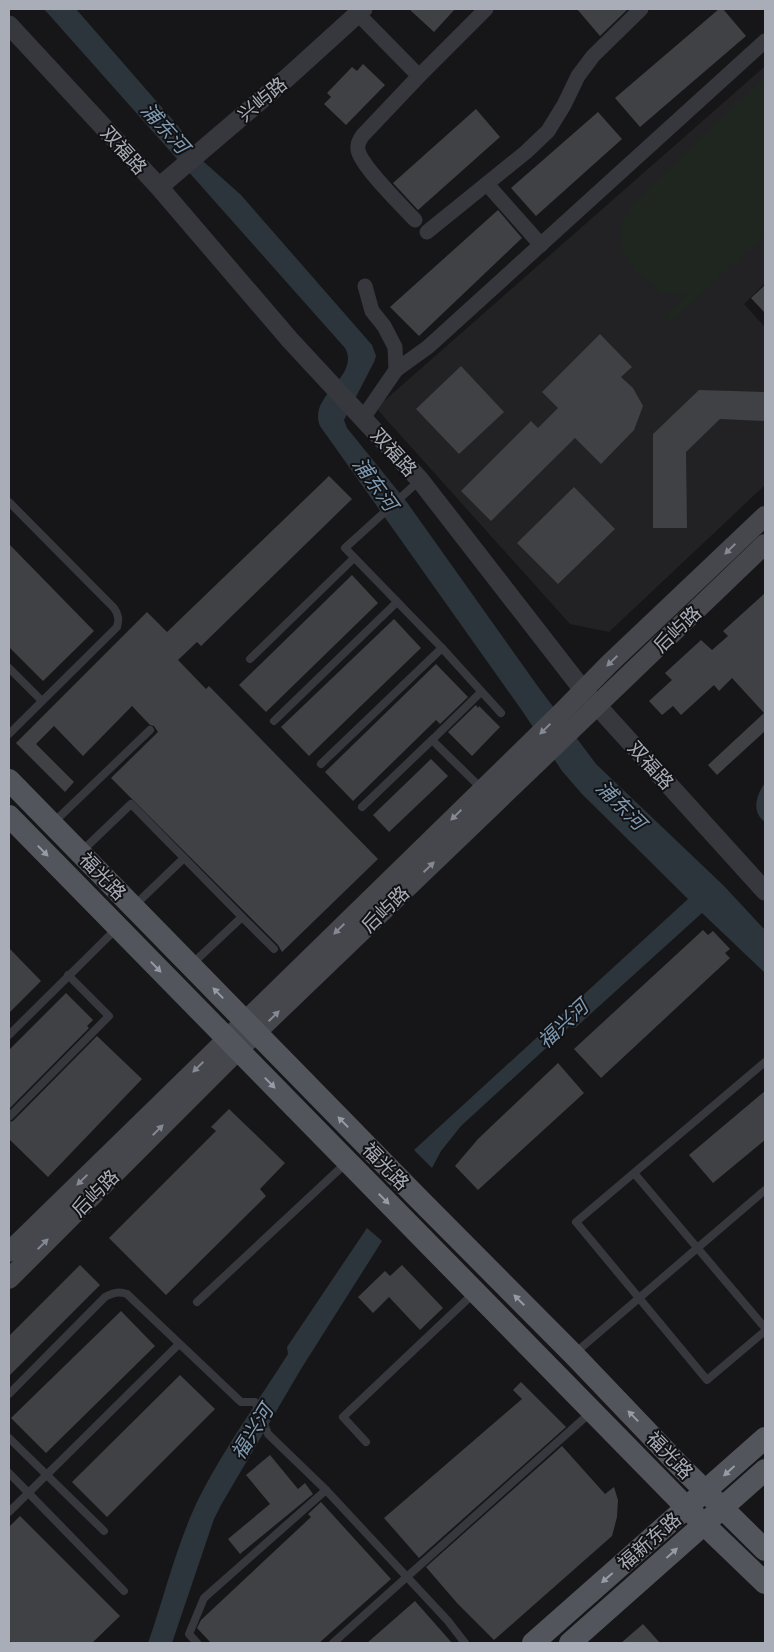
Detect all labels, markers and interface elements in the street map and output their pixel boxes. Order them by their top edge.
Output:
street label: 兴屿路 [232,71,292,127]
water label: 浦东河 [135,97,197,162]
street label: 双福路 [96,121,152,179]
street label: 双福路 [366,423,422,481]
water label: 浦东河 [347,452,406,519]
one-way arrow [724,543,736,555]
street label: 后屿路 [648,601,706,657]
one-way arrow [606,655,618,667]
one-way arrow [539,723,551,735]
street label: 双福路 [623,736,679,794]
water label: 浦东河 [591,775,654,838]
one-way arrow [450,809,462,821]
one-way arrow [37,844,49,856]
street label: 福光路 [75,847,131,905]
one-way arrow [423,861,435,873]
street label: 后屿路 [356,881,414,937]
one-way arrow [334,923,346,935]
one-way arrow [150,961,162,973]
one-way arrow [212,988,224,1000]
water label: 福兴河 [532,991,597,1054]
one-way arrow [268,1010,280,1022]
one-way arrow [192,1060,204,1072]
one-way arrow [264,1077,276,1089]
one-way arrow [338,1116,350,1128]
one-way arrow [152,1124,164,1136]
street label: 福光路 [358,1137,414,1195]
street label: 后屿路 [66,1164,124,1222]
one-way arrow [76,1174,88,1186]
one-way arrow [378,1193,390,1205]
one-way arrow [37,1239,49,1251]
one-way arrow [513,1294,525,1306]
water label: 福兴河 [225,1396,281,1464]
one-way arrow [627,1411,639,1423]
street label: 福光路 [642,1426,698,1484]
one-way arrow [722,1465,735,1476]
street label: 福新东路 [612,1507,686,1575]
one-way arrow [665,1547,678,1558]
one-way arrow [602,1572,614,1584]

